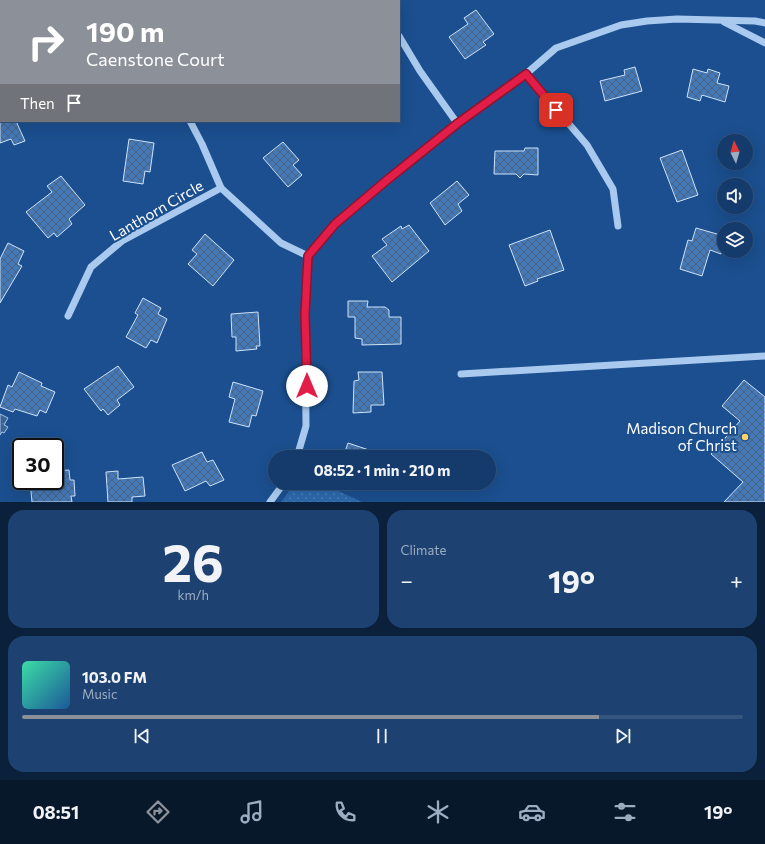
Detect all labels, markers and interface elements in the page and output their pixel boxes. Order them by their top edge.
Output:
text: 190 m [86,14,164,48]
icon: right [20,16,72,68]
text: Caenstone Court [86,48,225,70]
icon: arrive [63,92,85,114]
pin [539,93,573,127]
text: Then [20,94,55,112]
icon: arrive [545,99,567,121]
north arrow [717,134,753,170]
map controls [717,134,753,258]
street label: Lanthorn Circle [106,176,206,244]
button: sound [717,178,753,214]
button: layers [717,222,753,258]
position arrow [286,365,328,407]
place label: Madison Church of Christ [626,419,737,454]
marker: Madison Church of Christ [740,432,750,442]
speed limit sign: 30 [12,438,64,490]
text: 08:52 · 1 min · 210 m [314,461,450,479]
text: 26 [163,529,224,593]
text: Climate [401,542,446,558]
text: 19° [548,562,595,599]
text: − [401,567,413,594]
text: + [730,567,743,594]
text: km/h [177,587,209,603]
text: 103.0 FM [82,668,147,686]
text: Music [82,686,117,702]
icon: previous [131,725,153,747]
icon: pause [371,725,393,747]
icon: next [612,725,634,747]
icon: directions [144,798,172,826]
icon: music [238,798,266,826]
icon: phone [331,798,359,826]
icon: climate [424,798,452,826]
icon: car [518,798,546,826]
icon: filters [611,798,639,826]
text: 08:51 [33,801,79,823]
text: 19° [704,801,732,823]

